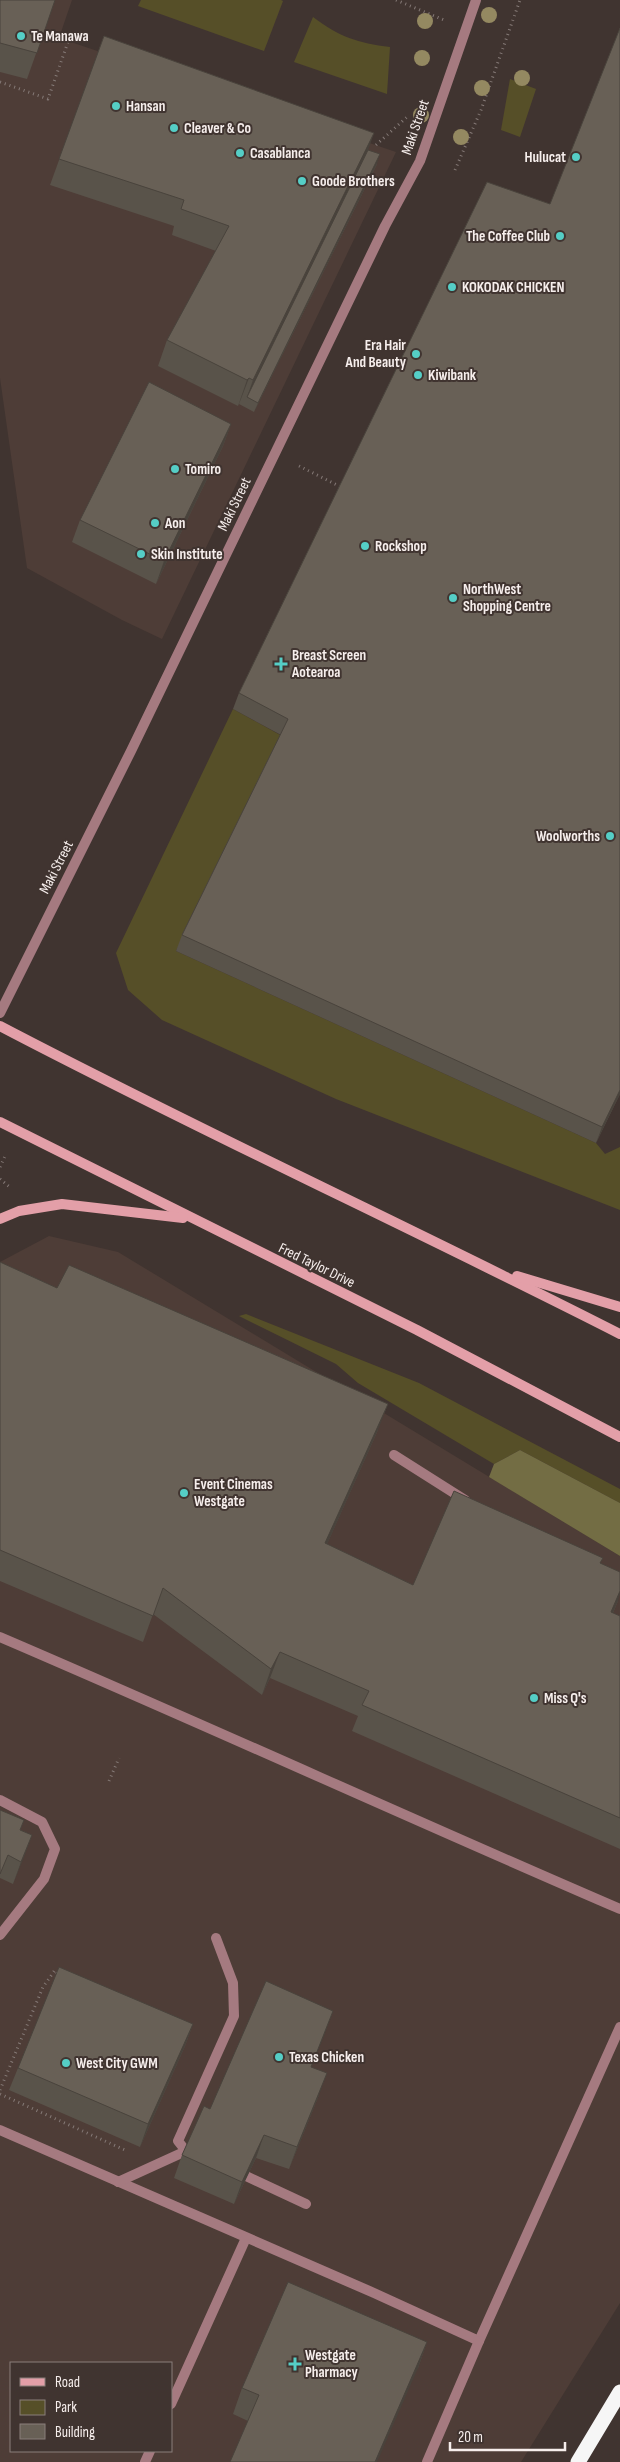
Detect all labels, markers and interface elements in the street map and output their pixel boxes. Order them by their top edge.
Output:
place label: Te Manawa [31,27,89,46]
marker: Te Manawa [15,30,27,42]
place label: Hansan [126,97,165,116]
street label: Maki Street [397,97,434,157]
marker: Hansan [110,100,122,112]
place label: Cleaver & Co [184,119,251,138]
marker: Cleaver & Co [168,122,180,134]
place label: Casablanca [250,144,310,163]
marker: Casablanca [234,147,246,159]
place label: Hulucat [525,148,566,167]
marker: Hulucat [570,151,582,163]
place label: Goode Brothers [312,172,395,191]
marker: Goode Brothers [296,175,308,187]
place label: The Coffee Club [466,227,550,246]
marker: The Coffee Club [554,230,566,242]
place label: KOKODAK CHICKEN [462,278,565,297]
marker: KOKODAK CHICKEN [446,281,458,293]
place label: Era Hair And Beauty [345,336,407,372]
marker: Era Hair And Beauty [410,348,422,360]
place label: Kiwibank [428,366,477,385]
marker: Kiwibank [412,369,424,381]
place label: Tomiro [185,460,221,479]
marker: Tomiro [169,463,181,475]
street label: Maki Street [213,474,256,534]
place label: Aon [164,514,185,533]
marker: Aon [149,517,161,529]
place label: Rockshop [375,537,427,556]
marker: Rockshop [359,540,371,552]
place label: Skin Institute [151,545,223,564]
marker: Skin Institute [135,548,147,560]
place label: NorthWest Shopping Centre [463,580,551,616]
marker: NorthWest Shopping Centre [447,592,459,604]
place label: Breast Screen Aotearoa [291,646,366,682]
marker: Breast Screen Aotearoa [274,657,288,671]
place label: Woolworths [536,827,600,846]
marker: Woolworths [604,830,616,842]
street label: Maki Street [35,837,78,897]
street label: Fred Taylor Drive [275,1239,358,1292]
place label: Event Cinemas Westgate [194,1475,273,1511]
marker: Event Cinemas Westgate [178,1487,190,1499]
place label: Miss Q's [544,1689,587,1708]
marker: Miss Q's [528,1692,540,1704]
place label: Texas Chicken [289,2048,364,2067]
marker: Texas Chicken [273,2051,285,2063]
place label: West City GWM [76,2054,158,2073]
marker: West City GWM [60,2057,72,2069]
place label: Westgate Pharmacy [305,2346,359,2382]
marker: Westgate Pharmacy [289,2358,301,2370]
legend [10,2362,172,2452]
text: Road [55,2373,80,2392]
text: Park [55,2398,77,2417]
scale bar [450,2420,565,2452]
text: Building [55,2423,95,2442]
text: 20 m [458,2428,483,2447]

